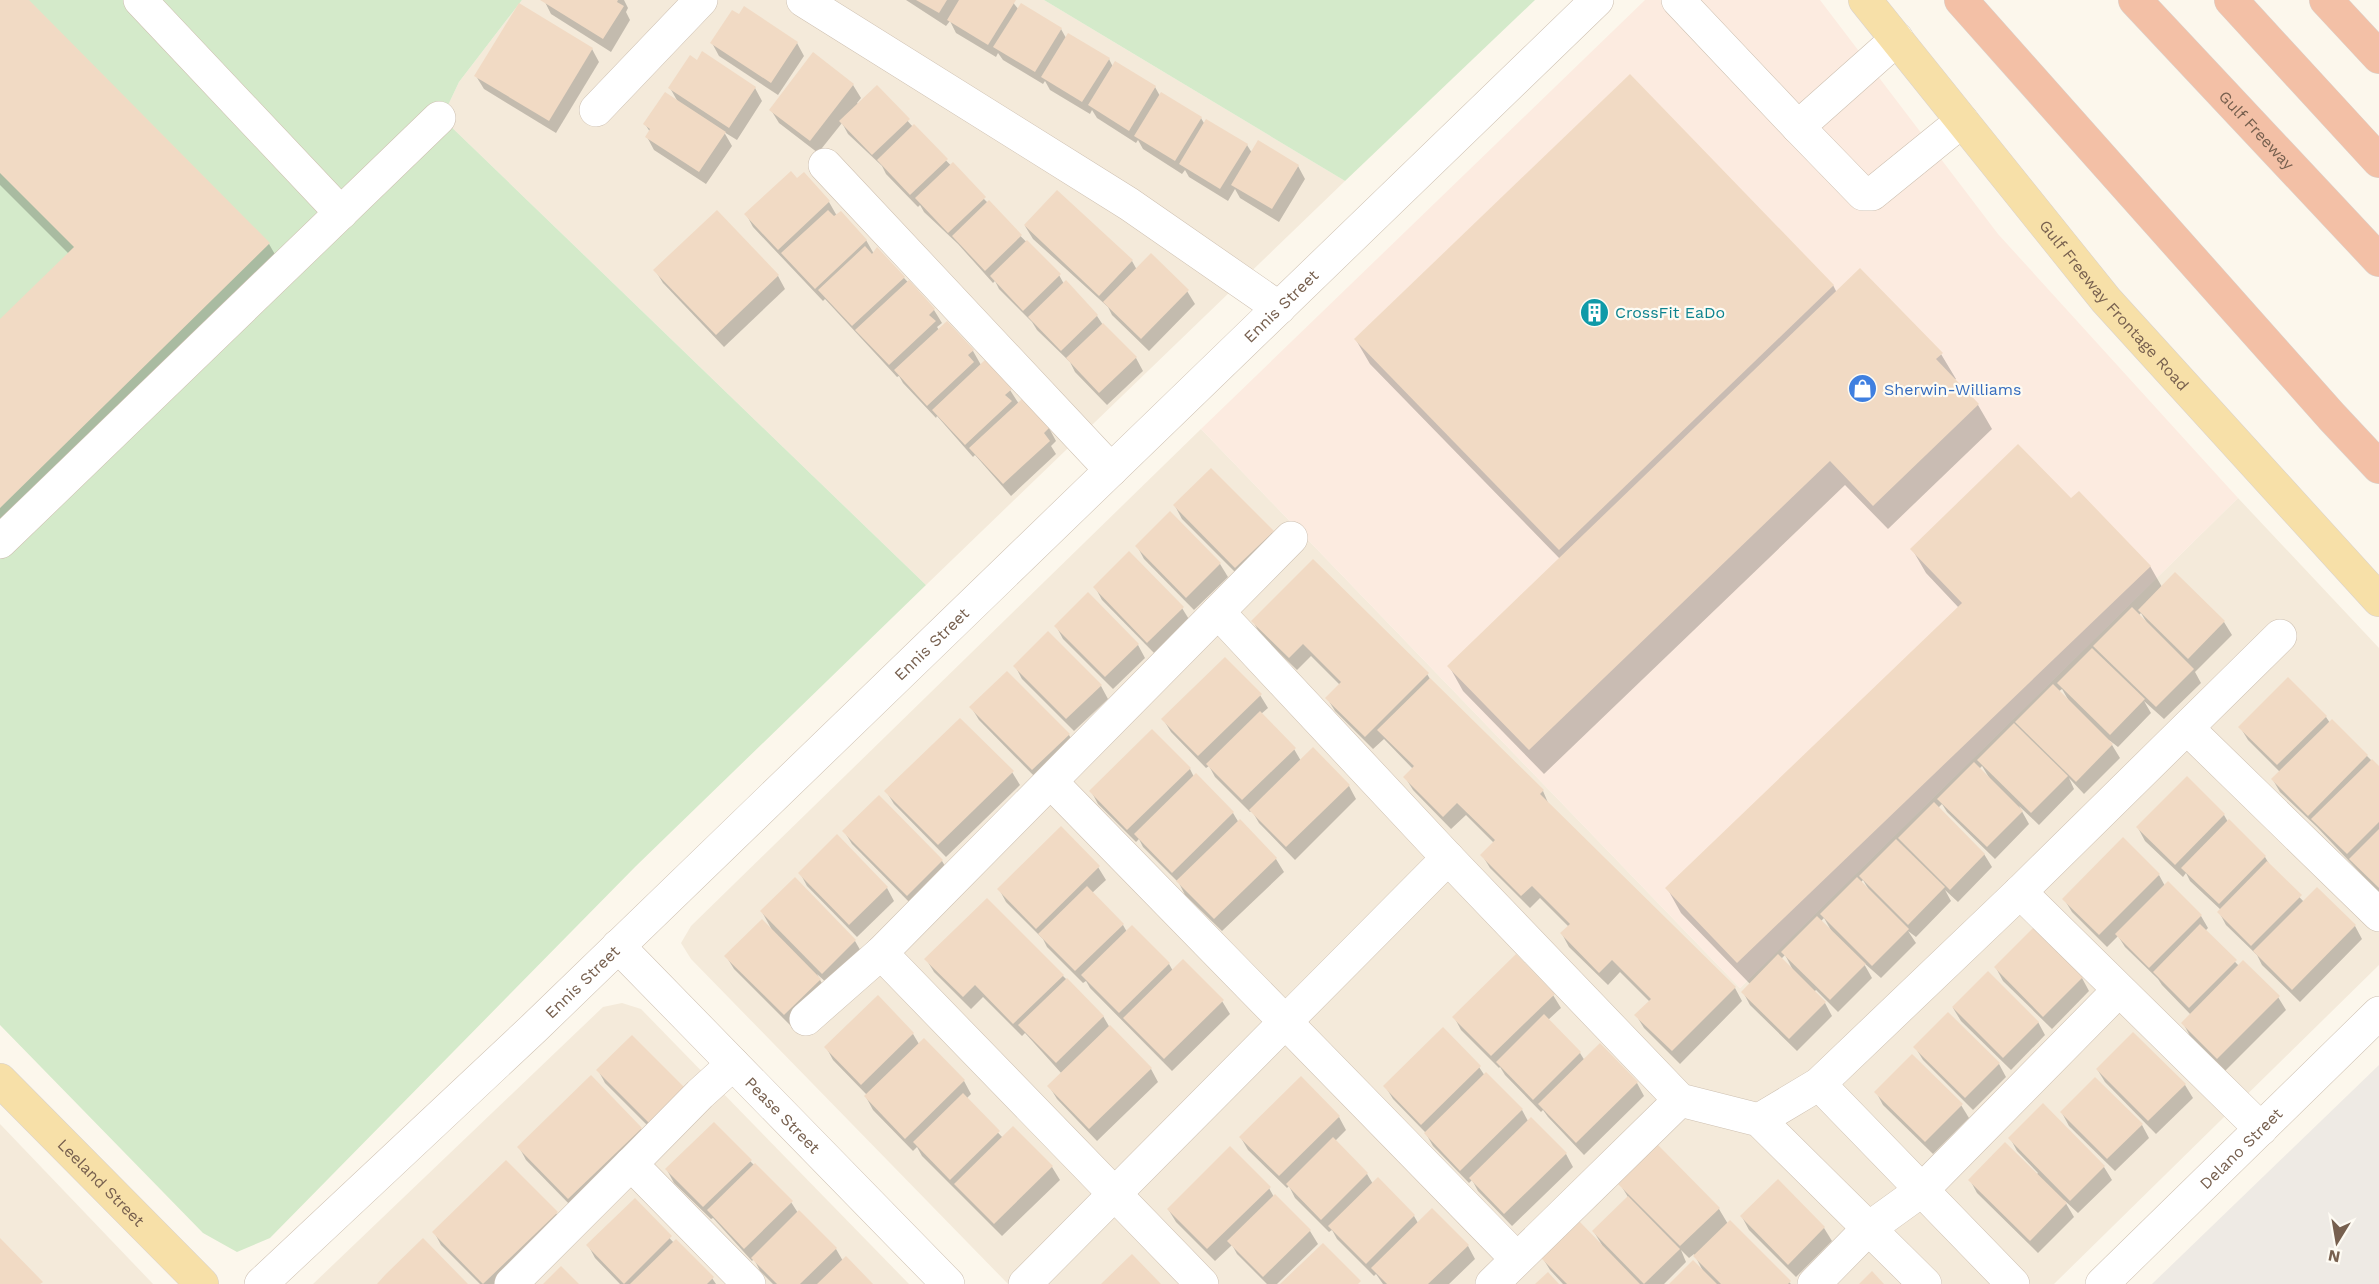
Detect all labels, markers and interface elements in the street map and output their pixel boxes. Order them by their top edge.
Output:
street label: Gulf Freeway [2215,87,2299,174]
street label: Gulf Freeway Frontage Road [2035,216,2193,395]
street label: Ennis Street [1240,266,1323,347]
building icon: CrossFit EaDo [1578,296,1610,328]
place label: CrossFit EaDo [1615,303,1725,322]
shop icon: Sherwin-Williams [1847,373,1879,405]
place label: Sherwin-Williams [1884,380,2022,399]
street label: Ennis Street [890,604,973,684]
street label: Ennis Street [541,941,624,1022]
street label: Pease Street [741,1073,824,1158]
street label: Delano Street [2196,1104,2286,1193]
street label: Leeland Street [54,1135,149,1231]
north arrow [2307,1212,2367,1272]
text: N [2327,1246,2342,1267]

